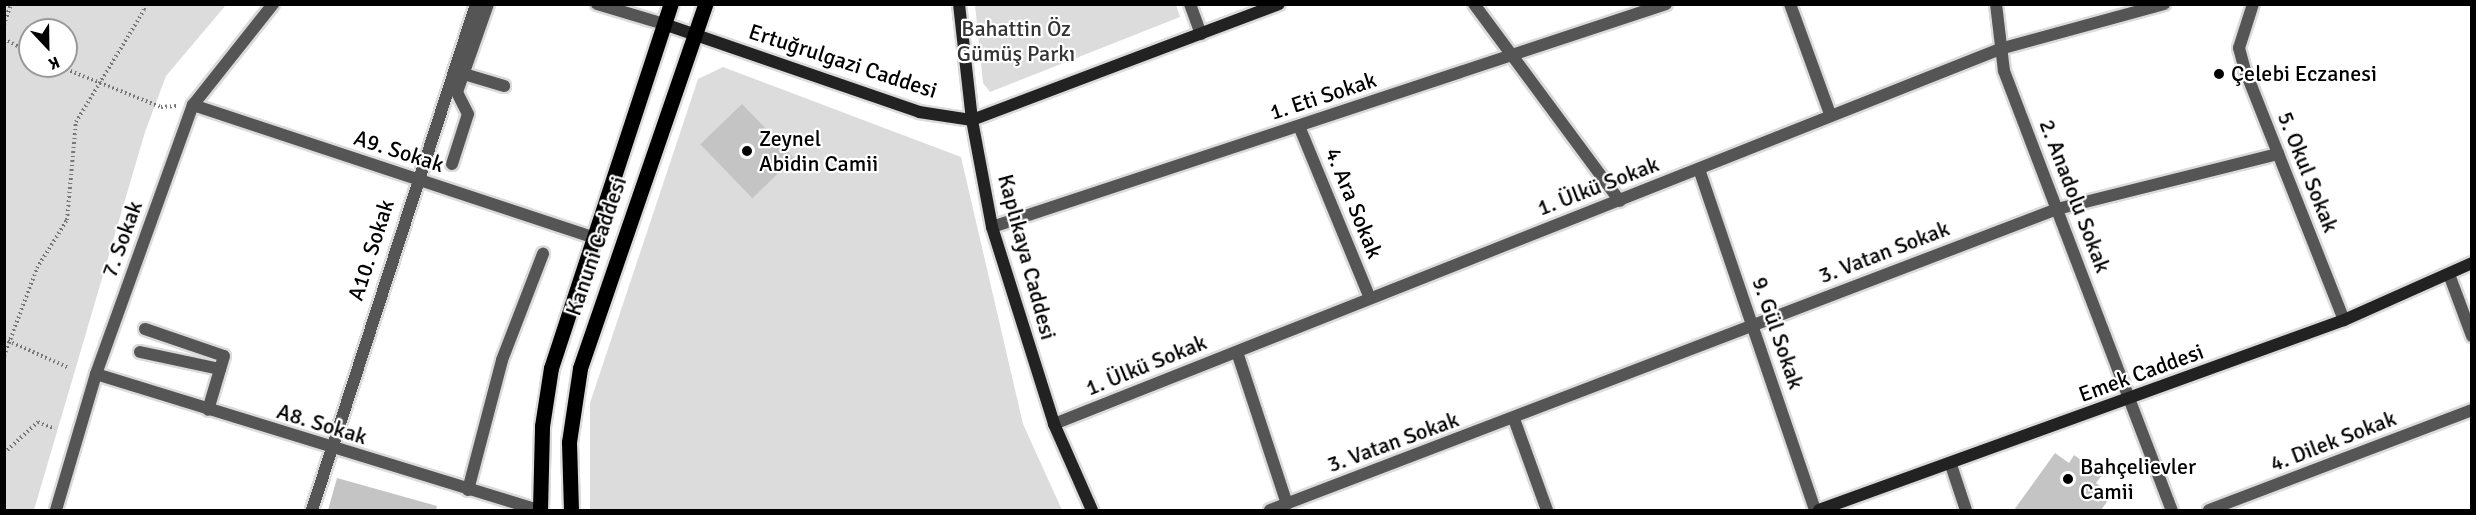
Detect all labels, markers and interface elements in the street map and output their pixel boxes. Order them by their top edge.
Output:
park label: Bahattin Öz Gümüş Parkı [957,15,1075,66]
north arrow [18,18,78,78]
street label: Ertuğrulgazi Caddesi [746,18,940,104]
text: K [46,52,62,74]
place label: Çelebi Eczanesi [2231,61,2377,87]
street label: 1. Eti Sokak [1266,66,1380,126]
marker: Çelebi Eczanesi [2212,67,2226,81]
street label: 5. Okul Sokak [2272,108,2344,236]
street label: 2. Anadolu Sokak [2034,116,2116,276]
street label: A9. Sokak [351,124,447,178]
place label: Zeynel Abidin Camii [759,125,878,176]
marker: Zeynel Abidin Camii [740,144,754,158]
street label: 4. Ara Sokak [1320,144,1388,262]
street label: 1. Ülkü Sokak [1533,151,1663,221]
street label: Kaplıkaya Caddesi [992,171,1062,343]
street label: Kanuni Caddesi [560,173,632,319]
street label: A10. Sokak [342,196,400,304]
street label: 7. Sokak [96,197,148,281]
street label: 3. Vatan Sokak [1815,215,1953,289]
street label: 9. Gül Sokak [1746,273,1810,393]
street label: 1. Ülkü Sokak [1082,329,1210,401]
street label: Emek Caddesi [2075,338,2207,408]
street label: A8. Sokak [274,398,370,450]
street label: 4. Dilek Sokak [2266,405,2400,477]
street label: 3. Vatan Sokak [1324,406,1462,478]
place label: Bahçelievler Camii [2080,453,2196,505]
marker: Bahçelievler Camii [2061,472,2075,486]

